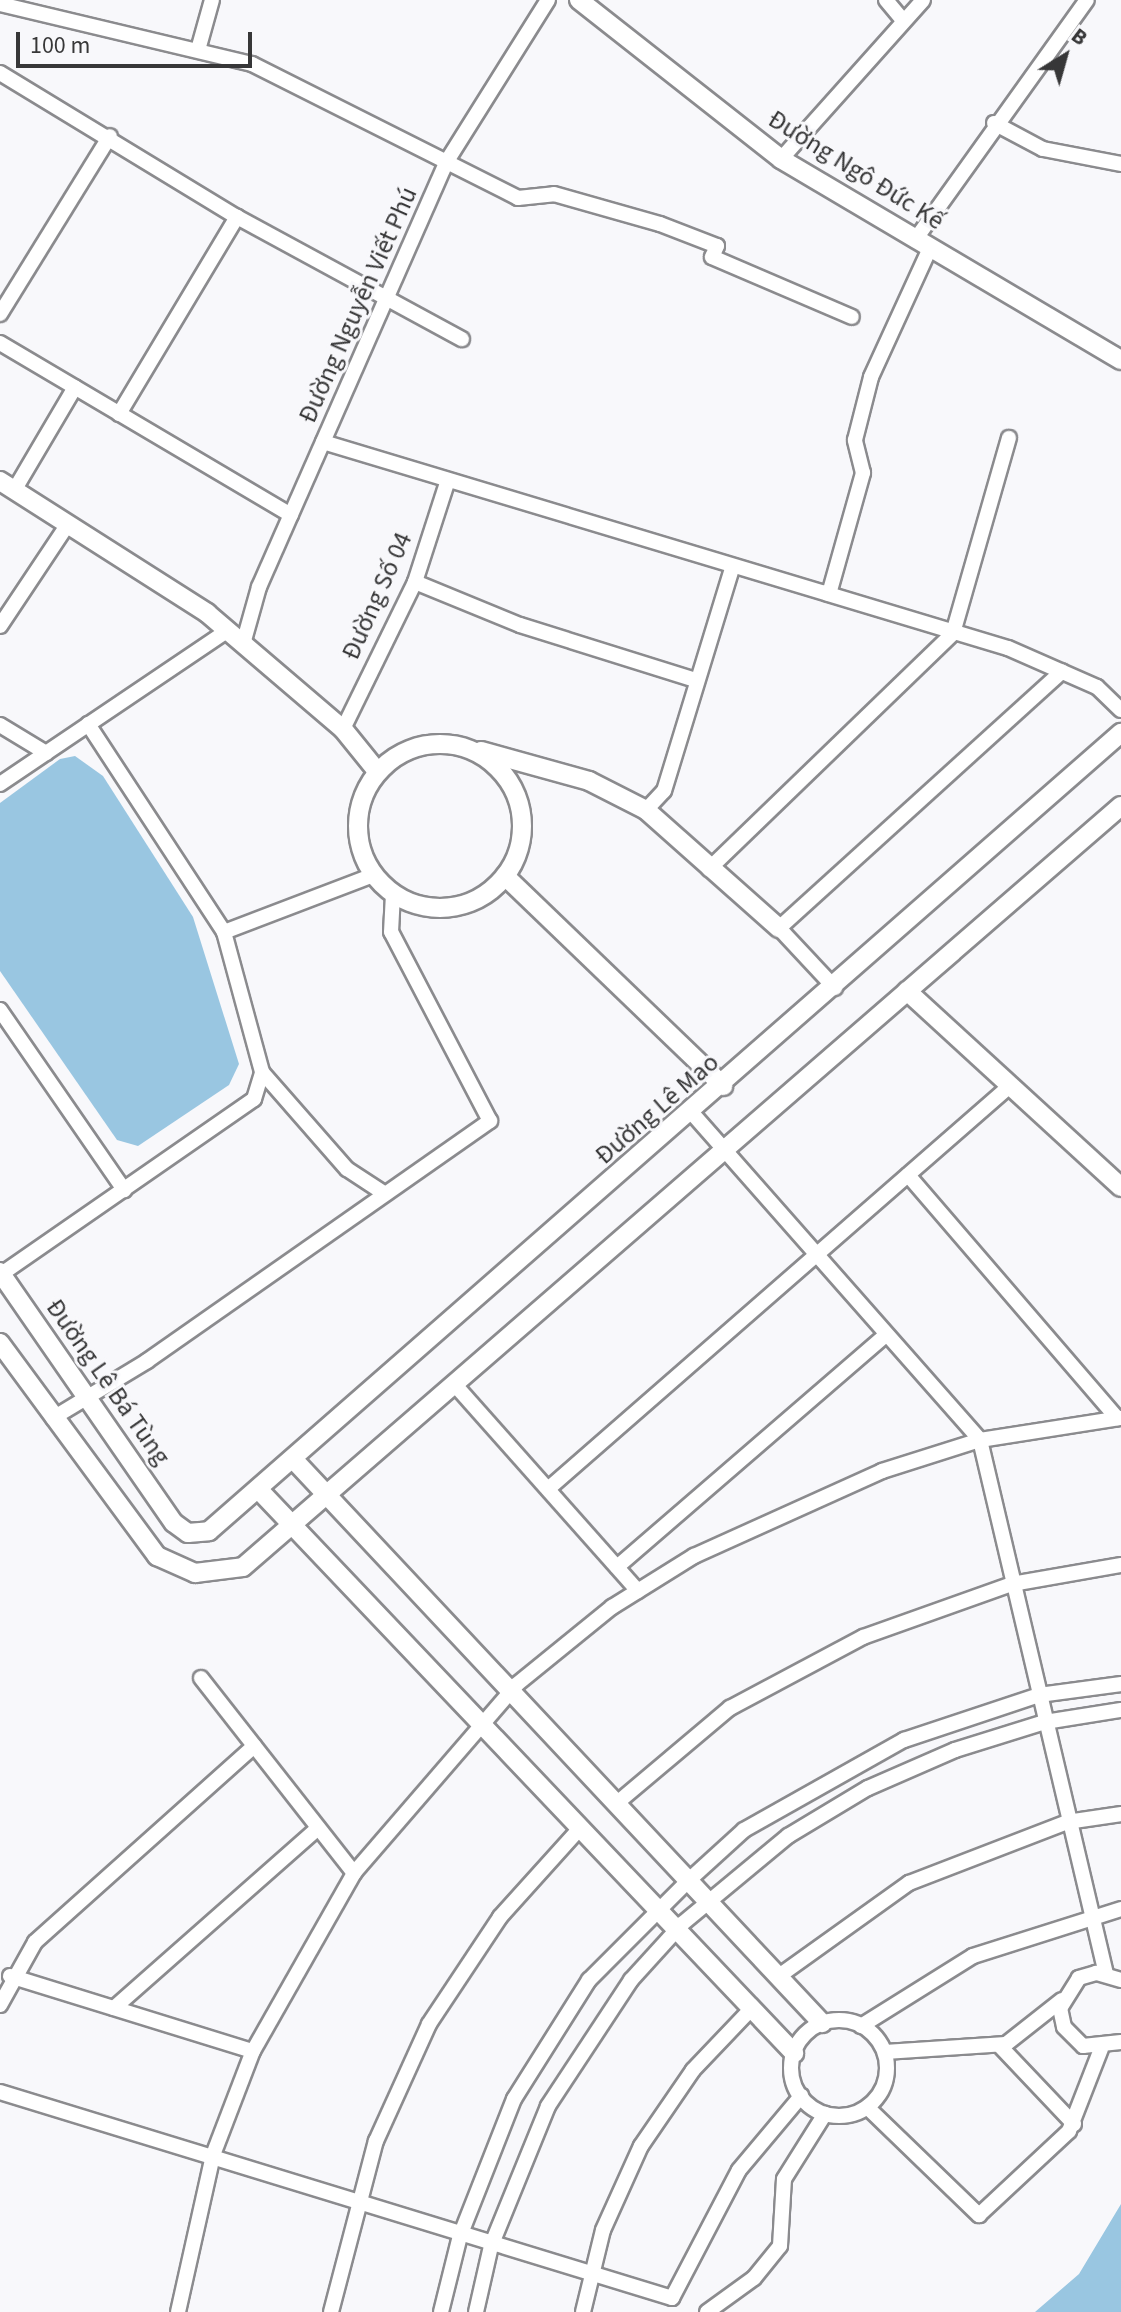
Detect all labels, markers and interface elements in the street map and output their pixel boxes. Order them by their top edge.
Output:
scale bar [20,16,256,66]
north arrow [1025,16,1105,96]
text: B [1064,20,1094,54]
text: 100 m [30,28,90,63]
street label: Đường Ngô Đức Kế [762,103,950,237]
street label: Đường Nguyễn Viết Phú [292,182,424,428]
street label: Đường Số 04 [335,527,419,665]
street label: Đường Lê Mao [589,1047,725,1171]
street label: Đường Lê Bá Tùng [39,1293,177,1471]

